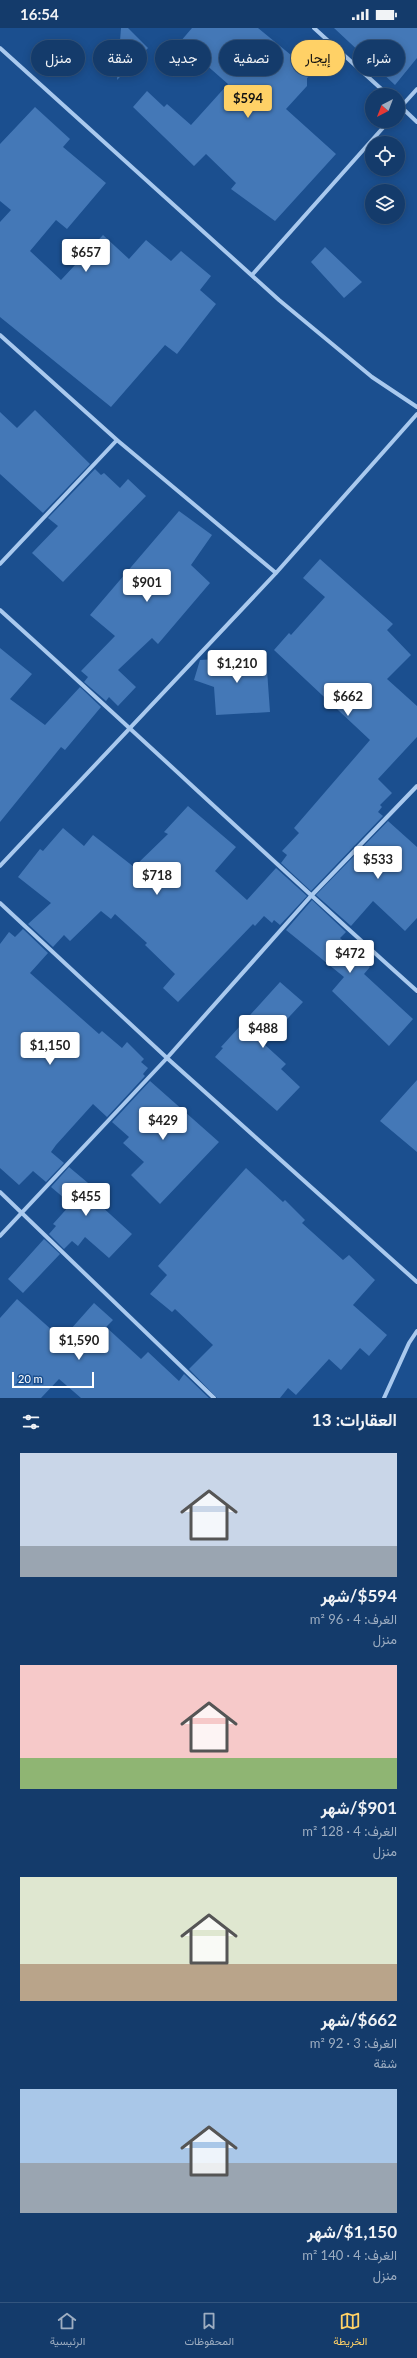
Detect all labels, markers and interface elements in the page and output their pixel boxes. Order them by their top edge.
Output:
text: 16:54 [20,5,59,23]
chip: منزل [31,40,85,76]
chip: شقة [93,40,147,76]
chip: جديد [155,40,211,76]
chip: تصفية [219,40,283,76]
chip: إيجار [291,40,345,76]
chip: شراء [353,40,405,76]
pin: $594 [224,85,272,119]
north arrow [365,88,405,128]
map controls [365,88,405,224]
text: $594 [233,90,263,106]
button: locate [365,136,405,176]
button: layers [365,184,405,224]
pin: $657 [62,239,110,273]
text: $657 [71,244,101,260]
pin: $901 [123,569,171,603]
text: $901 [132,574,162,590]
pin: $1,210 [204,650,270,684]
text: $1,210 [217,655,257,671]
pin: $662 [324,683,372,717]
text: $662 [333,688,363,704]
pin: $533 [354,846,402,880]
text: $533 [363,851,393,867]
pin: $718 [133,862,181,896]
text: $718 [142,867,172,883]
pin: $472 [326,940,374,974]
text: $472 [335,945,365,961]
pin: $488 [239,1015,287,1049]
text: $488 [248,1020,278,1036]
pin: $1,150 [17,1032,83,1066]
text: $1,150 [30,1037,70,1053]
pin: $429 [139,1107,187,1141]
text: $429 [148,1112,178,1128]
pin: $455 [62,1183,110,1217]
text: $455 [71,1188,101,1204]
pin: $1,590 [46,1327,112,1361]
text: $1,590 [59,1332,99,1348]
scale bar [12,1370,94,1389]
text: 20 m [18,1372,43,1385]
text: العقارات: 13 [312,1409,397,1430]
icon: filters [20,1411,42,1433]
icon: home [173,1479,245,1551]
text: $594/شهر [321,1585,397,1606]
text: الغرف: 4 · 96 m² [310,1611,397,1627]
text: منزل [373,1631,397,1647]
icon: home [173,1691,245,1763]
text: $901/شهر [321,1797,397,1818]
text: الغرف: 4 · 128 m² [302,1823,397,1839]
text: منزل [373,1843,397,1859]
icon: home [173,1903,245,1975]
text: $662/شهر [321,2009,397,2030]
text: الغرف: 3 · 92 m² [310,2035,397,2051]
text: شقة [374,2055,397,2071]
icon: home [173,2115,245,2187]
text: $1,150/شهر [307,2221,397,2242]
text: الغرف: 4 · 140 m² [302,2247,397,2263]
text: منزل [373,2267,397,2283]
tab: الرئيسية [50,2310,85,2351]
tab: المحفوظات [184,2310,234,2351]
tab: الخريطة [333,2310,367,2351]

